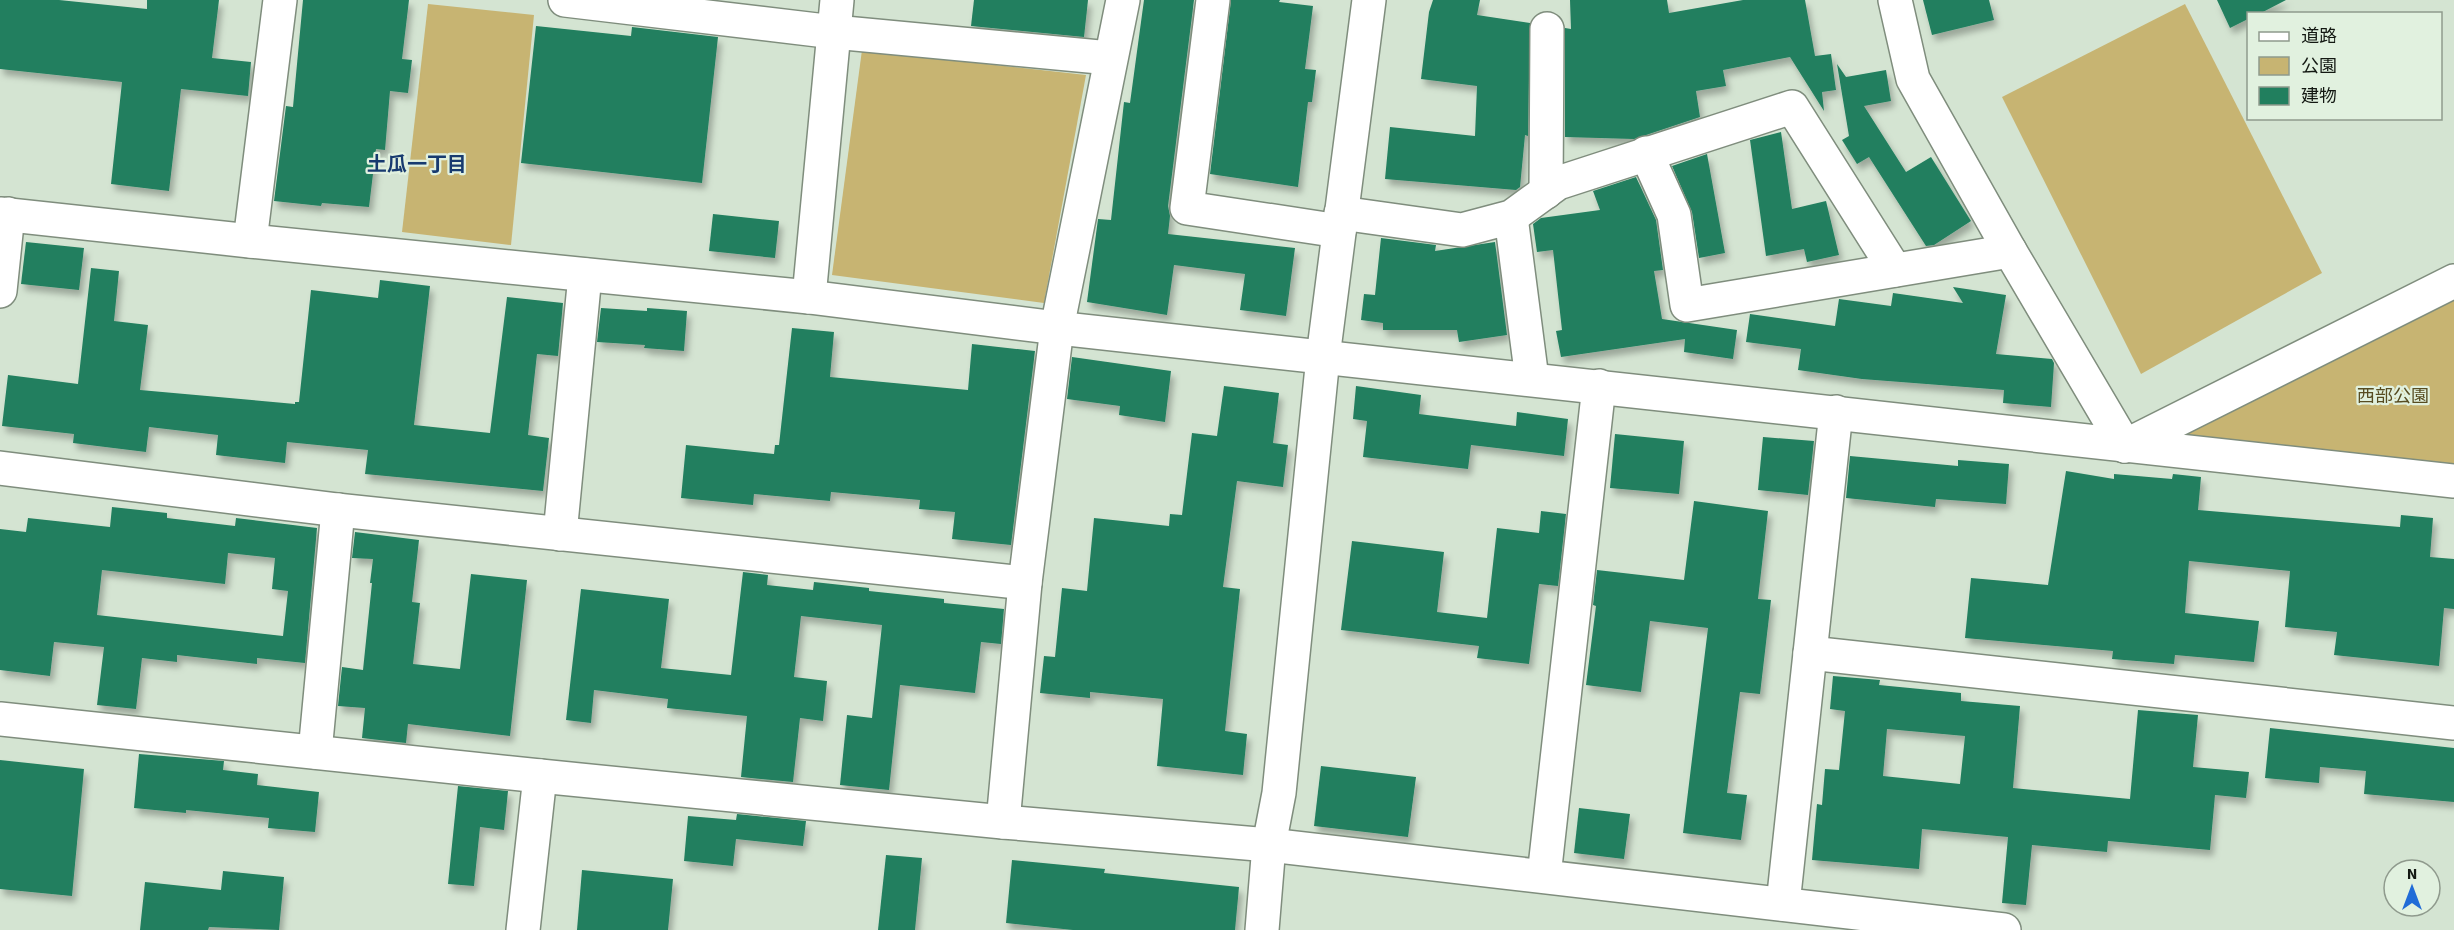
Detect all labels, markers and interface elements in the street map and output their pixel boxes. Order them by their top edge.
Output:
legend [2247,12,2442,120]
text: 道路 [2301,24,2337,49]
text: 公園 [2301,54,2337,79]
text: 建物 [2301,84,2337,109]
district label: 土瓜一丁目 [367,151,467,179]
park label: 西部公園 [2357,384,2429,409]
north arrow [2382,858,2442,918]
text: N [2407,863,2417,885]

